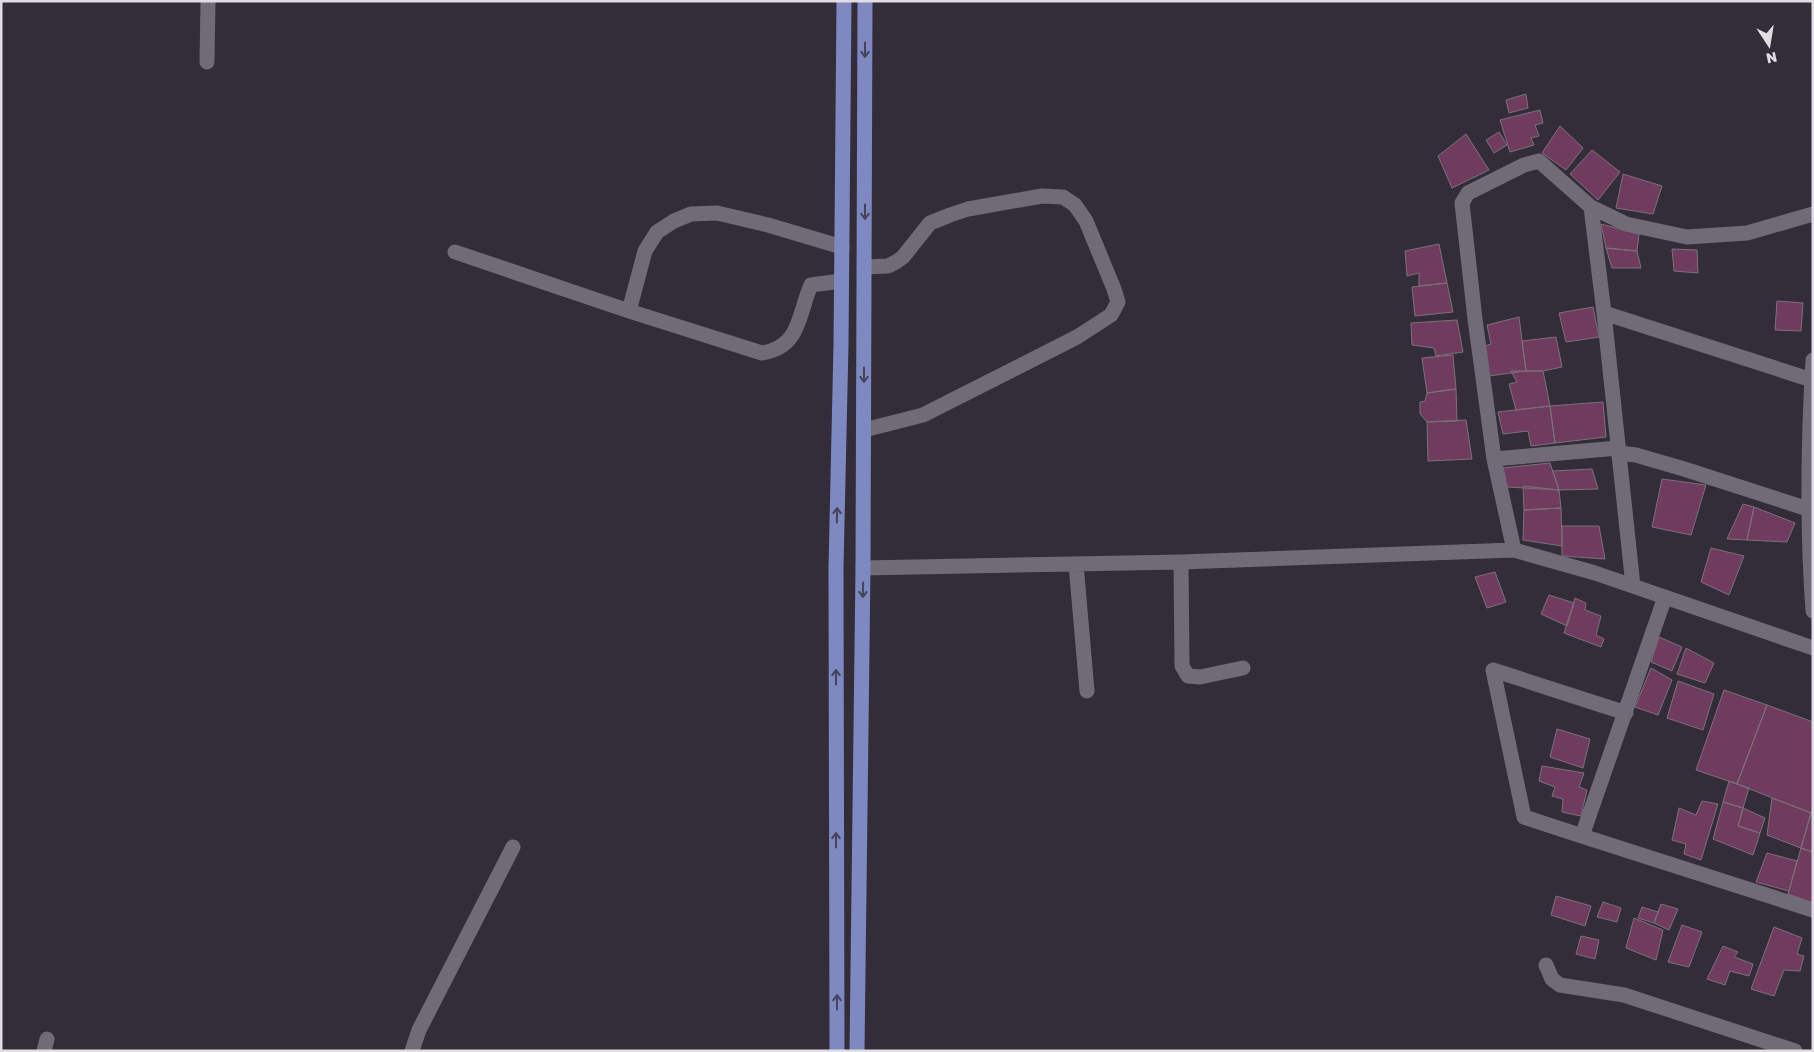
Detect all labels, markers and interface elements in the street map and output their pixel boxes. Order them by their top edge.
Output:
north arrow [1744,20,1794,70]
one-way arrow [860,42,870,58]
text: N [1765,49,1779,68]
one-way arrow [860,204,870,220]
one-way arrow [859,366,869,383]
one-way arrow [833,507,842,523]
one-way arrow [858,582,868,598]
one-way arrow [831,669,841,686]
one-way arrow [831,832,841,848]
one-way arrow [832,994,842,1010]

